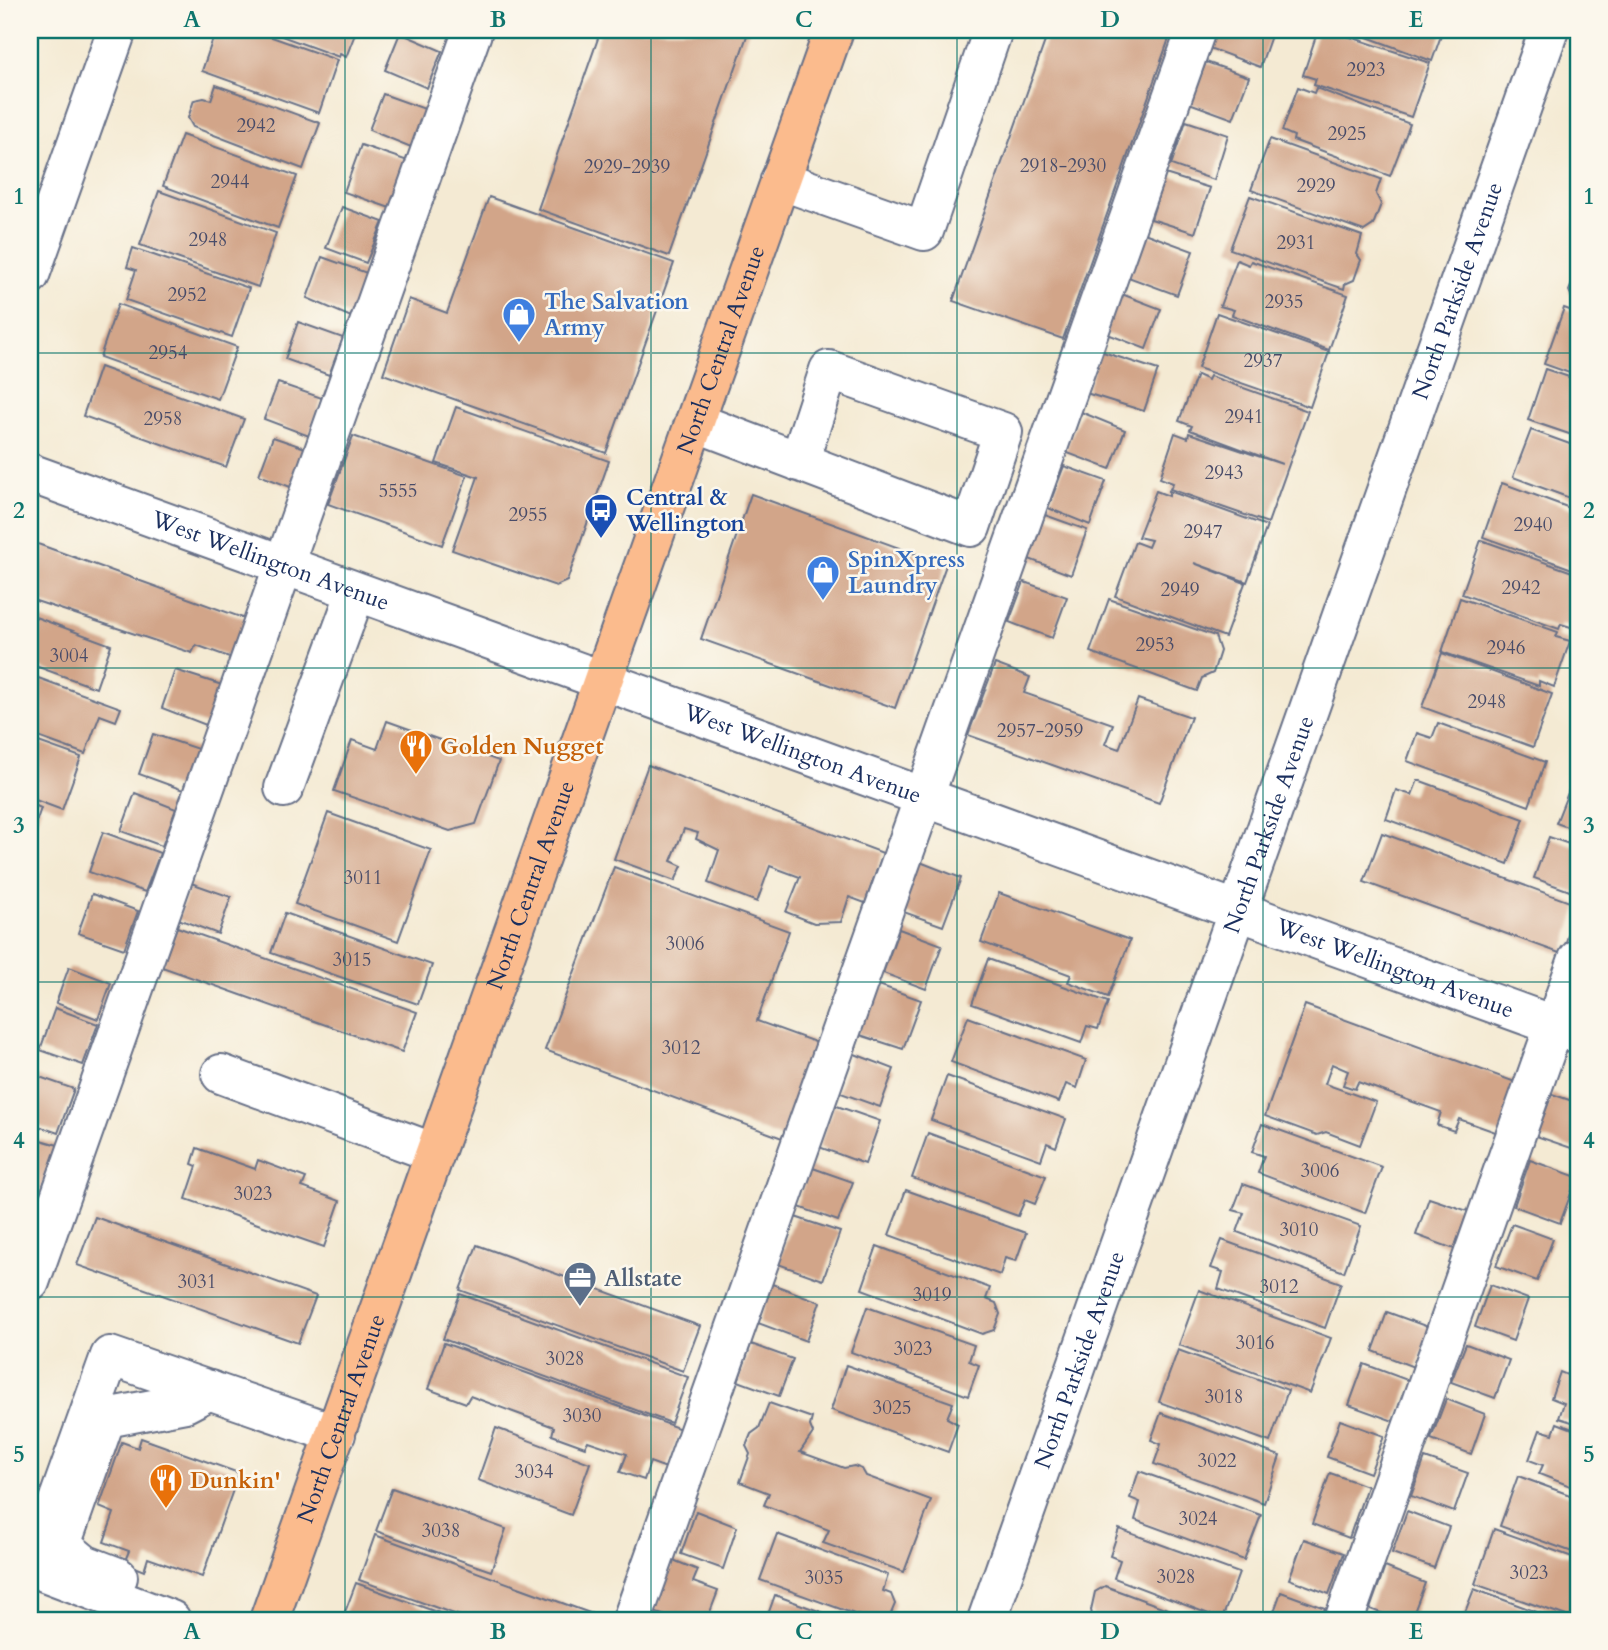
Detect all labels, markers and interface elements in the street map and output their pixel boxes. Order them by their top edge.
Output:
text: A [183,4,201,35]
text: B [490,4,506,35]
text: C [795,4,813,35]
text: D [1100,4,1120,35]
text: E [1409,4,1423,35]
house number: 2923 [1347,57,1385,83]
house number: 2942 [237,113,276,139]
house number: 2925 [1328,121,1366,147]
house number: 2918-2930 [1020,153,1106,179]
house number: 2929-2939 [584,154,670,180]
house number: 2944 [211,169,250,195]
house number: 2929 [1297,173,1336,199]
street label: North Parkside Avenue [1405,178,1510,404]
text: 1 [13,181,25,212]
text: 1 [1583,181,1595,212]
house number: 2948 [189,227,227,253]
house number: 2931 [1277,230,1315,256]
street label: North Central Avenue [669,241,772,459]
house number: 2952 [168,282,207,308]
place label: The Salvation Army [544,286,689,343]
house number: 2935 [1265,289,1303,315]
shop icon: The Salvation Army [500,295,538,344]
house number: 2954 [149,340,188,366]
house number: 2937 [1244,348,1283,374]
house number: 2941 [1225,404,1263,430]
house number: 2958 [144,406,182,432]
house number: 2943 [1205,460,1243,486]
house number: 5555 [379,478,417,504]
place label: Central & Wellington [625,482,745,539]
bus stop icon: Central & Wellington [582,491,620,540]
text: 2 [13,495,25,526]
text: 2 [1583,495,1595,526]
house number: 2955 [509,502,547,528]
street label: West Wellington Avenue [146,503,394,618]
house number: 2940 [1514,512,1553,538]
house number: 2947 [1184,519,1223,545]
place label: SpinXpress Laundry [848,544,965,601]
shop icon: SpinXpress Laundry [804,553,842,602]
house number: 2942 [1502,575,1541,601]
house number: 2949 [1161,577,1200,603]
house number: 2953 [1136,632,1174,658]
house number: 2946 [1487,635,1525,661]
house number: 3004 [50,643,89,669]
house number: 2948 [1468,689,1506,715]
street label: West Wellington Avenue [679,696,926,811]
street label: North Parkside Avenue [1216,712,1321,937]
house number: 2957-2959 [997,718,1083,744]
restaurant icon: Golden Nugget [397,727,435,776]
place label: Golden Nugget [440,731,604,762]
street label: North Central Avenue [479,776,582,994]
text: 3 [13,810,25,841]
text: 3 [1583,810,1595,841]
house number: 3011 [344,865,382,891]
street label: West Wellington Avenue [1271,911,1518,1025]
house number: 3006 [666,931,704,957]
house number: 3015 [333,947,371,973]
house number: 3012 [662,1035,701,1061]
text: 4 [13,1125,25,1156]
text: 4 [1583,1125,1595,1156]
house number: 3006 [1301,1158,1339,1184]
house number: 3023 [234,1181,272,1207]
house number: 3010 [1280,1217,1319,1243]
street label: North Parkside Avenue [1027,1247,1132,1473]
office icon: Allstate [561,1259,599,1308]
place label: Allstate [604,1263,682,1294]
house number: 3031 [178,1269,216,1295]
house number: 3012 [1260,1274,1299,1300]
house number: 3019 [913,1282,952,1308]
street label: North Central Avenue [290,1310,393,1527]
house number: 3016 [1236,1330,1274,1356]
house number: 3023 [894,1336,932,1362]
house number: 3028 [546,1346,584,1372]
house number: 3018 [1205,1384,1243,1410]
house number: 3025 [873,1395,911,1421]
house number: 3030 [563,1403,602,1429]
text: 5 [13,1439,25,1470]
text: 5 [1583,1439,1595,1470]
house number: 3022 [1198,1448,1237,1474]
house number: 3034 [515,1459,554,1485]
restaurant icon: Dunkin' [147,1461,185,1510]
place label: Dunkin' [190,1465,280,1496]
house number: 3024 [1179,1506,1218,1532]
house number: 3038 [422,1518,460,1544]
house number: 3023 [1510,1560,1548,1586]
house number: 3028 [1157,1564,1195,1590]
house number: 3035 [805,1565,843,1591]
text: A [183,1616,201,1647]
text: B [490,1616,506,1647]
text: C [795,1616,813,1647]
text: D [1100,1616,1120,1647]
text: E [1409,1616,1423,1647]

